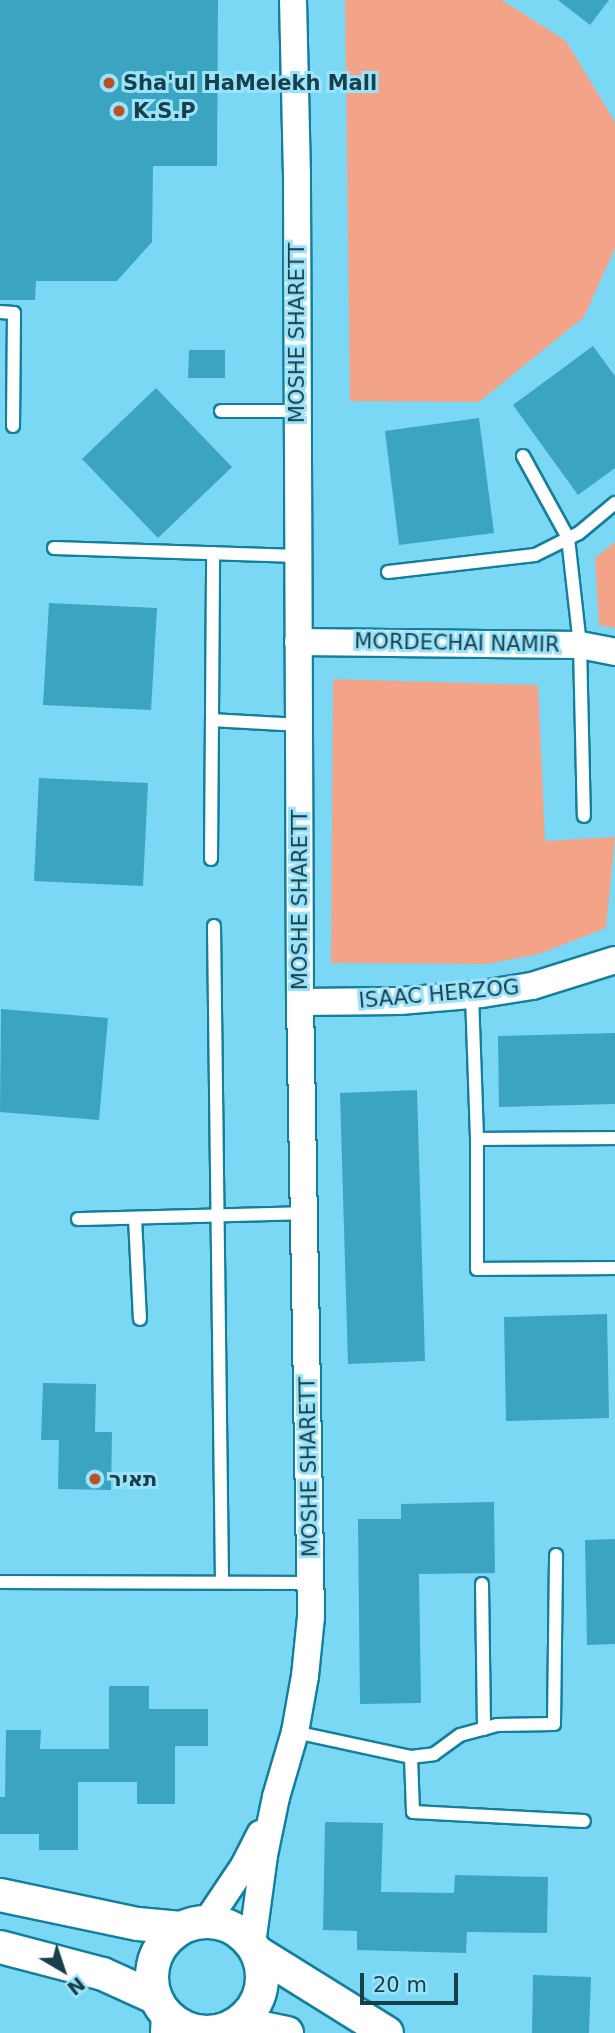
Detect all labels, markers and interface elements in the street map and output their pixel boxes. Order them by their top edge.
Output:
place label: Sha'ul HaMelekh Mall [123,70,377,96]
marker: Sha'ul HaMelekh Mall [101,75,117,91]
place label: K.S.P [133,98,196,124]
marker: K.S.P [111,103,127,119]
street label: MOSHE SHARETT [284,243,310,423]
street label: MORDECHAI NAMIR [354,629,560,657]
street label: MOSHE SHARETT [287,810,313,990]
street label: ISAAC HERZOG [358,974,520,1014]
street label: MOSHE SHARETT [295,1377,323,1557]
place label: תאיר [109,1466,157,1492]
marker: תאיר [87,1471,103,1487]
north arrow [28,1935,98,2005]
scale bar [363,1960,461,2004]
text: N [63,1973,89,2000]
text: 20 m [373,1973,427,1997]

